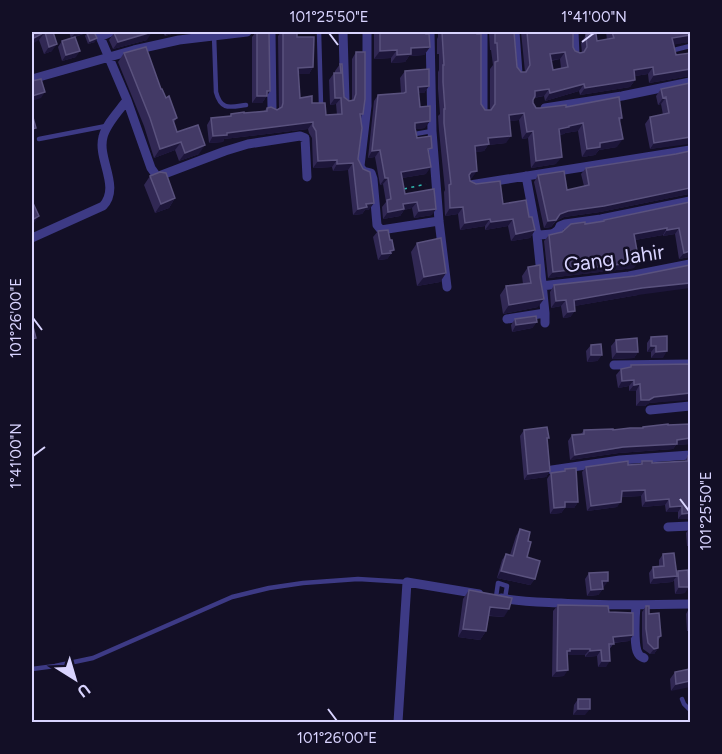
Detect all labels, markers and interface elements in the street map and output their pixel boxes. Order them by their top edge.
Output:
text: 101°25'50"E [289,8,369,26]
text: 1°41'00"N [561,8,627,26]
street label: Gang Jahir [562,239,666,277]
text: 101°26'00"E [7,278,25,358]
text: 1°41'00"N [7,423,25,489]
text: 101°25'50"E [697,471,715,551]
north arrow [45,649,105,709]
text: U [74,680,94,702]
text: 101°26'00"E [297,729,377,747]

